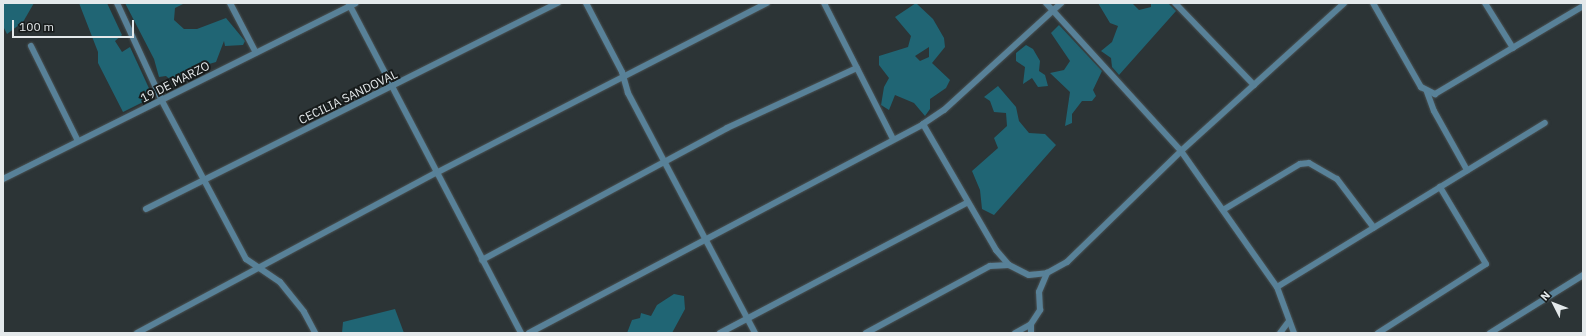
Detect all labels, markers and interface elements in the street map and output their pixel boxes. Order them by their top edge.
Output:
scale bar [14,12,136,38]
text: 100 m [19,19,54,34]
street label: 19 DE MARZO [138,58,212,106]
street label: CECILIA SANDOVAL [296,67,400,127]
north arrow [1534,284,1574,324]
text: N [1537,288,1553,304]

